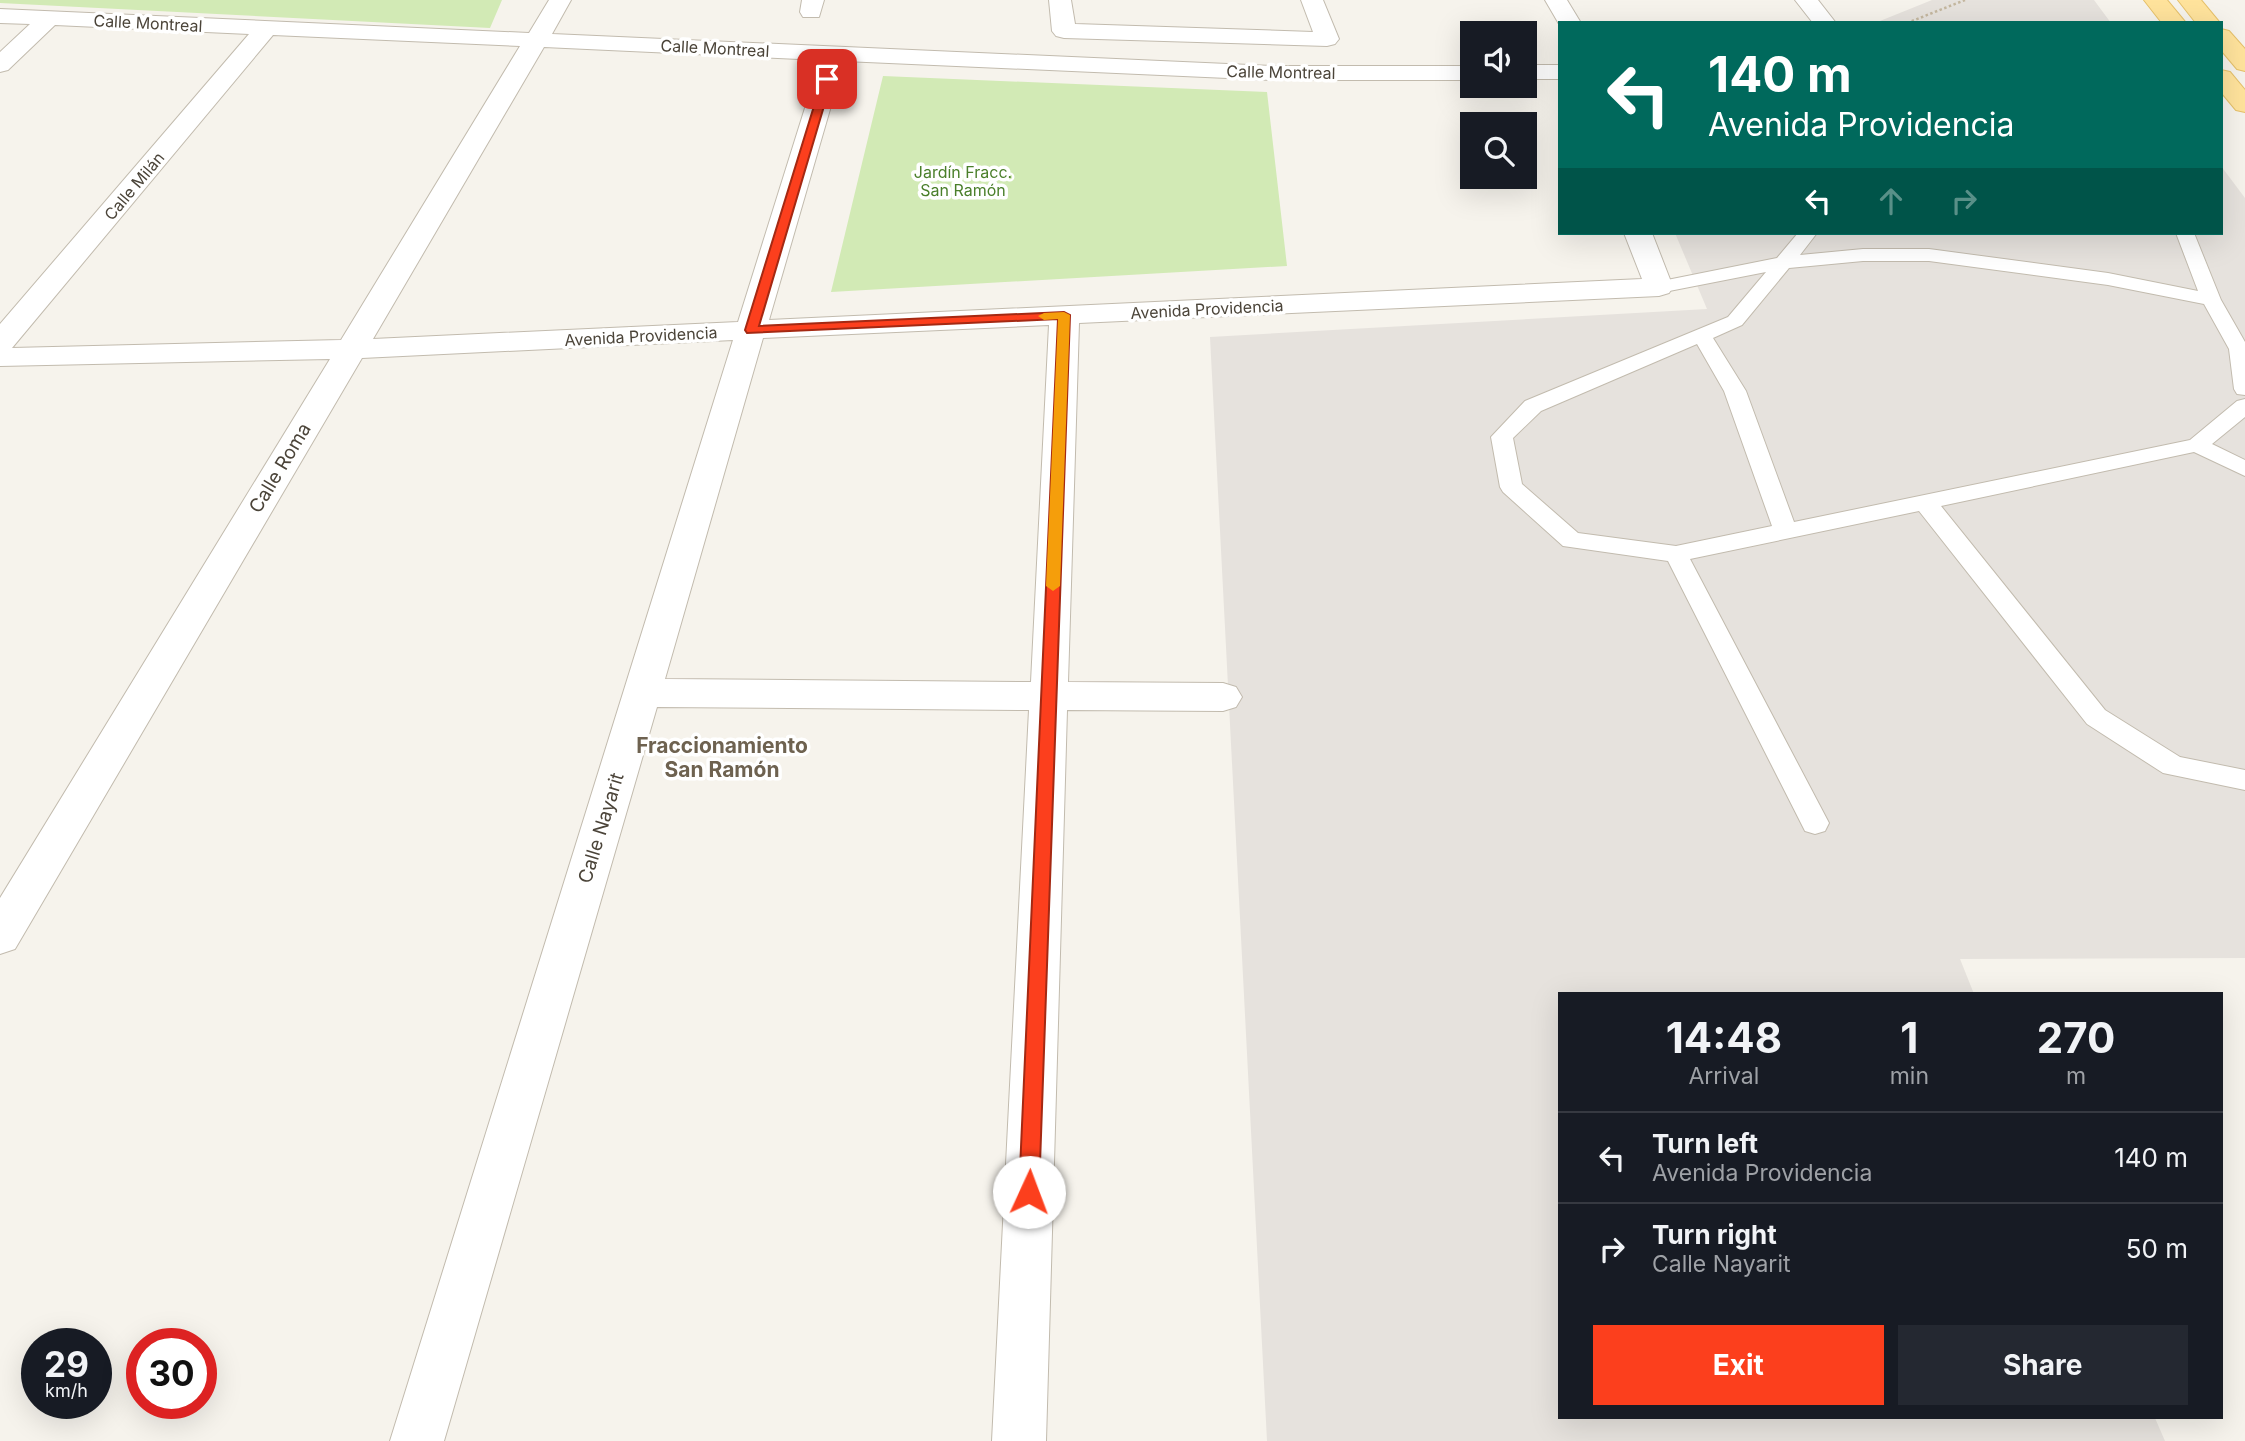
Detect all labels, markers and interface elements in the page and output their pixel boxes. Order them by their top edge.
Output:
street label: Calle Montreal [93,10,203,36]
map controls [1460,21,1537,189]
button: sound [1460,21,1537,98]
street label: Calle Montreal [660,35,770,61]
text: 140 m [1708,45,1852,104]
pin [797,49,857,109]
icon: left [1593,49,1684,140]
icon: arrive [808,60,846,98]
street label: Calle Montreal [1226,61,1336,83]
text: Avenida Providencia [1708,105,2015,144]
button: search [1460,112,1537,189]
street label: Calle Milán [100,148,168,224]
park label: Jardín Fracc. San Ramón [914,162,1012,200]
icon: left [1799,182,1837,220]
icon: ahead [1872,182,1910,220]
icon: right [1945,182,1983,220]
street label: Avenida Providencia [1130,295,1284,323]
street label: Avenida Providencia [564,322,718,350]
street label: Calle Roma [244,419,316,517]
district label: Fraccionamiento San Ramón [636,733,808,782]
street label: Calle Nayarit [573,770,629,886]
text: 14:48 [1666,1012,1782,1063]
text: 1 [1900,1012,1918,1063]
text: 270 [2037,1012,2115,1063]
text: Arrival [1688,1062,1759,1090]
text: min [1890,1062,1929,1090]
text: m [2066,1062,2086,1090]
text: Turn left [1652,1128,1758,1159]
icon: left [1593,1139,1631,1177]
text: 140 m [2114,1142,2188,1173]
position arrow [992,1155,1066,1229]
text: Avenida Providencia [1652,1159,1872,1187]
text: Turn right [1652,1219,1777,1250]
icon: right [1593,1230,1631,1268]
text: 50 m [2126,1233,2188,1264]
text: Calle Nayarit [1652,1250,1790,1278]
button: Exit [1593,1325,1884,1405]
button: Share [1898,1325,2188,1405]
speed limit sign: 30 [126,1328,217,1419]
text: 29 [44,1343,89,1385]
text: km/h [45,1380,88,1401]

